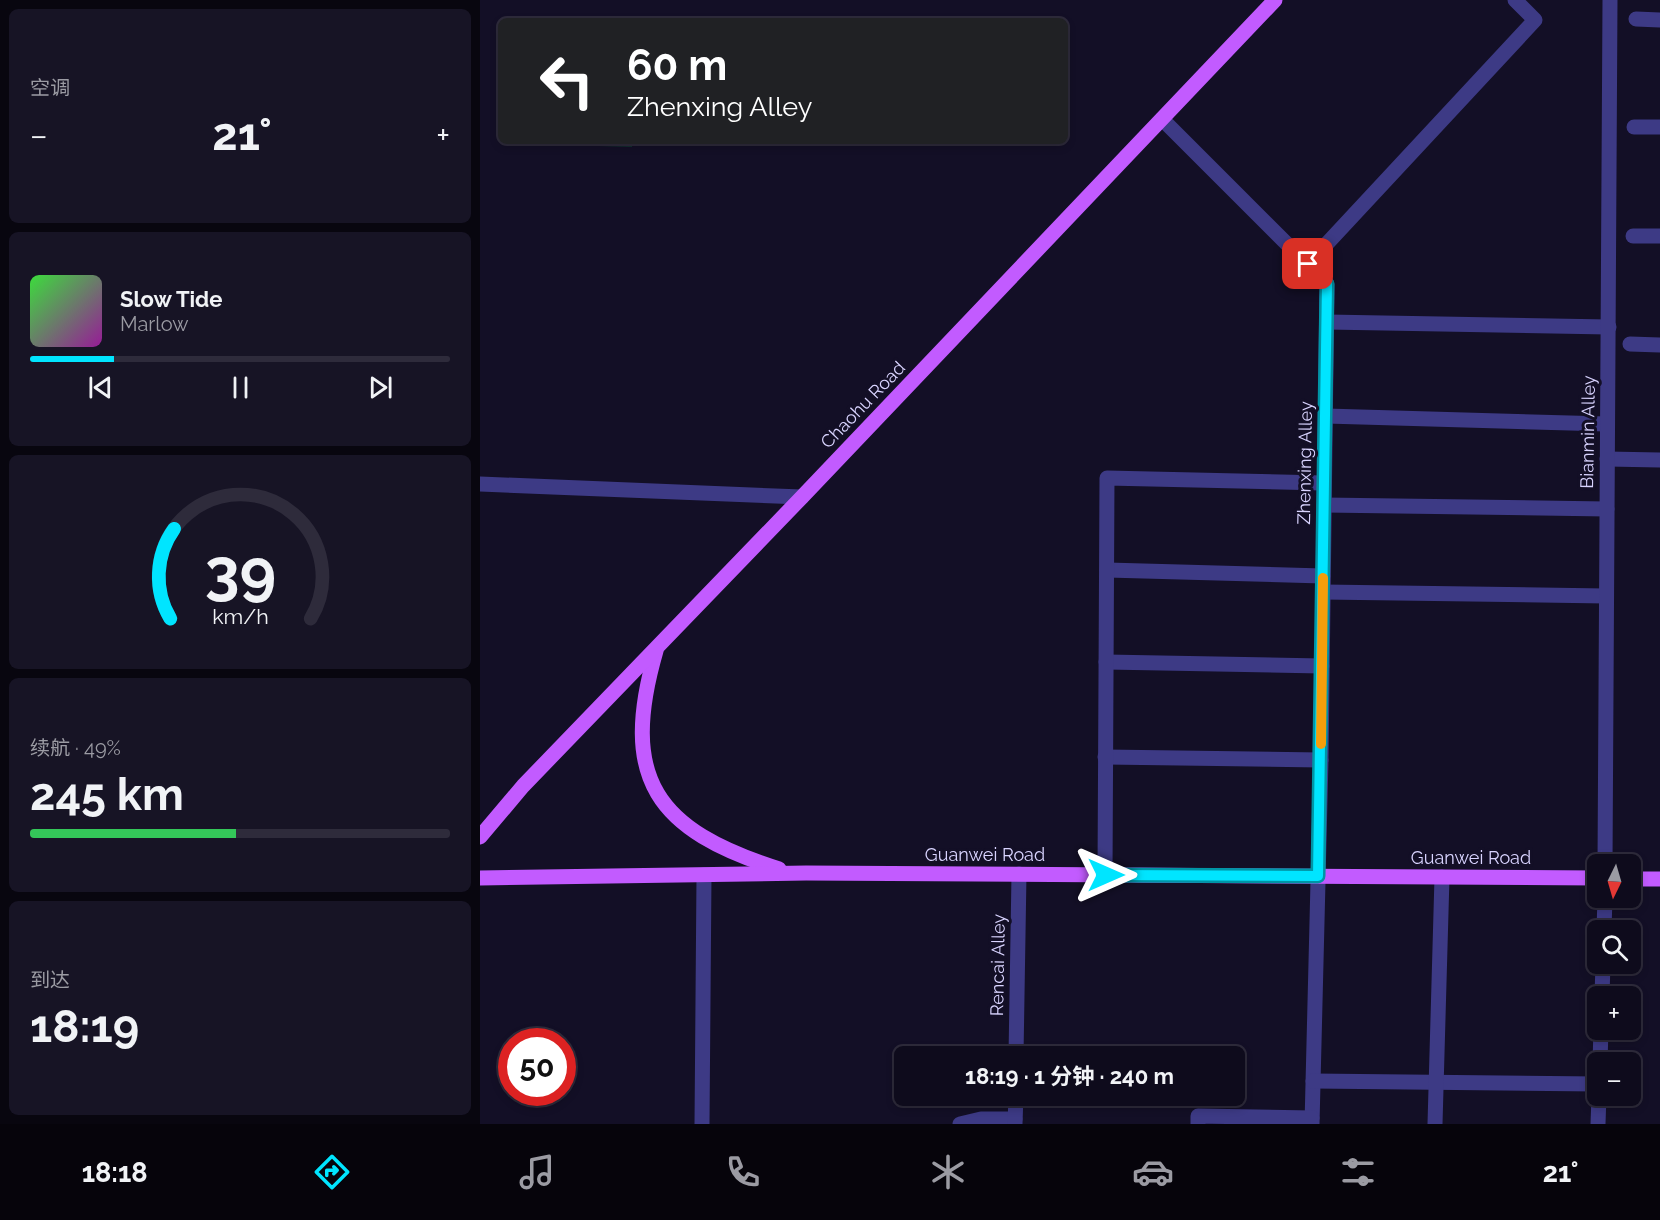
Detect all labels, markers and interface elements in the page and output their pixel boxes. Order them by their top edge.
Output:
text: 60 m [627,41,727,90]
icon: left [528,42,606,120]
text: 空调 [30,76,70,100]
text: Zhenxing Alley [627,91,812,122]
text: 21° [212,108,272,161]
text: − [30,116,48,155]
text: + [436,116,450,155]
pin [1282,238,1333,289]
icon: arrive [1291,247,1324,280]
text: Slow Tide [120,286,222,312]
text: Marlow [120,312,189,336]
street label: Chaohu Road [816,357,909,452]
icon: previous [84,371,117,404]
icon: pause [224,371,257,404]
icon: next [364,371,397,404]
street label: Bianmin Alley [1576,375,1599,489]
street label: Zhenxing Alley [1293,401,1316,525]
text: 39 [204,534,276,608]
text: km/h [212,604,268,629]
text: 续航 · 49% [30,736,121,760]
text: 245 km [30,768,184,821]
position arrow [1074,843,1138,907]
street label: Guanwei Road [925,844,1045,865]
street label: Guanwei Road [1411,847,1531,868]
north arrow [1587,854,1641,908]
map controls [1587,854,1641,1106]
street label: Rencai Alley [986,913,1009,1016]
button: search [1587,920,1641,974]
text: 到达 [30,968,70,992]
button: + [1587,986,1641,1040]
text: 18:19 [30,1000,139,1053]
speed limit sign: 50 [498,1028,576,1106]
button: − [1587,1052,1641,1106]
text: 18:19 · 1 分钟 · 240 m [965,1063,1174,1089]
icon: directions [311,1151,353,1193]
icon: music [516,1151,558,1193]
icon: phone [722,1151,764,1193]
icon: climate [927,1151,969,1193]
icon: car [1132,1151,1174,1193]
icon: filters [1337,1151,1379,1193]
text: 18:18 [82,1157,148,1188]
text: 21° [1543,1157,1578,1188]

